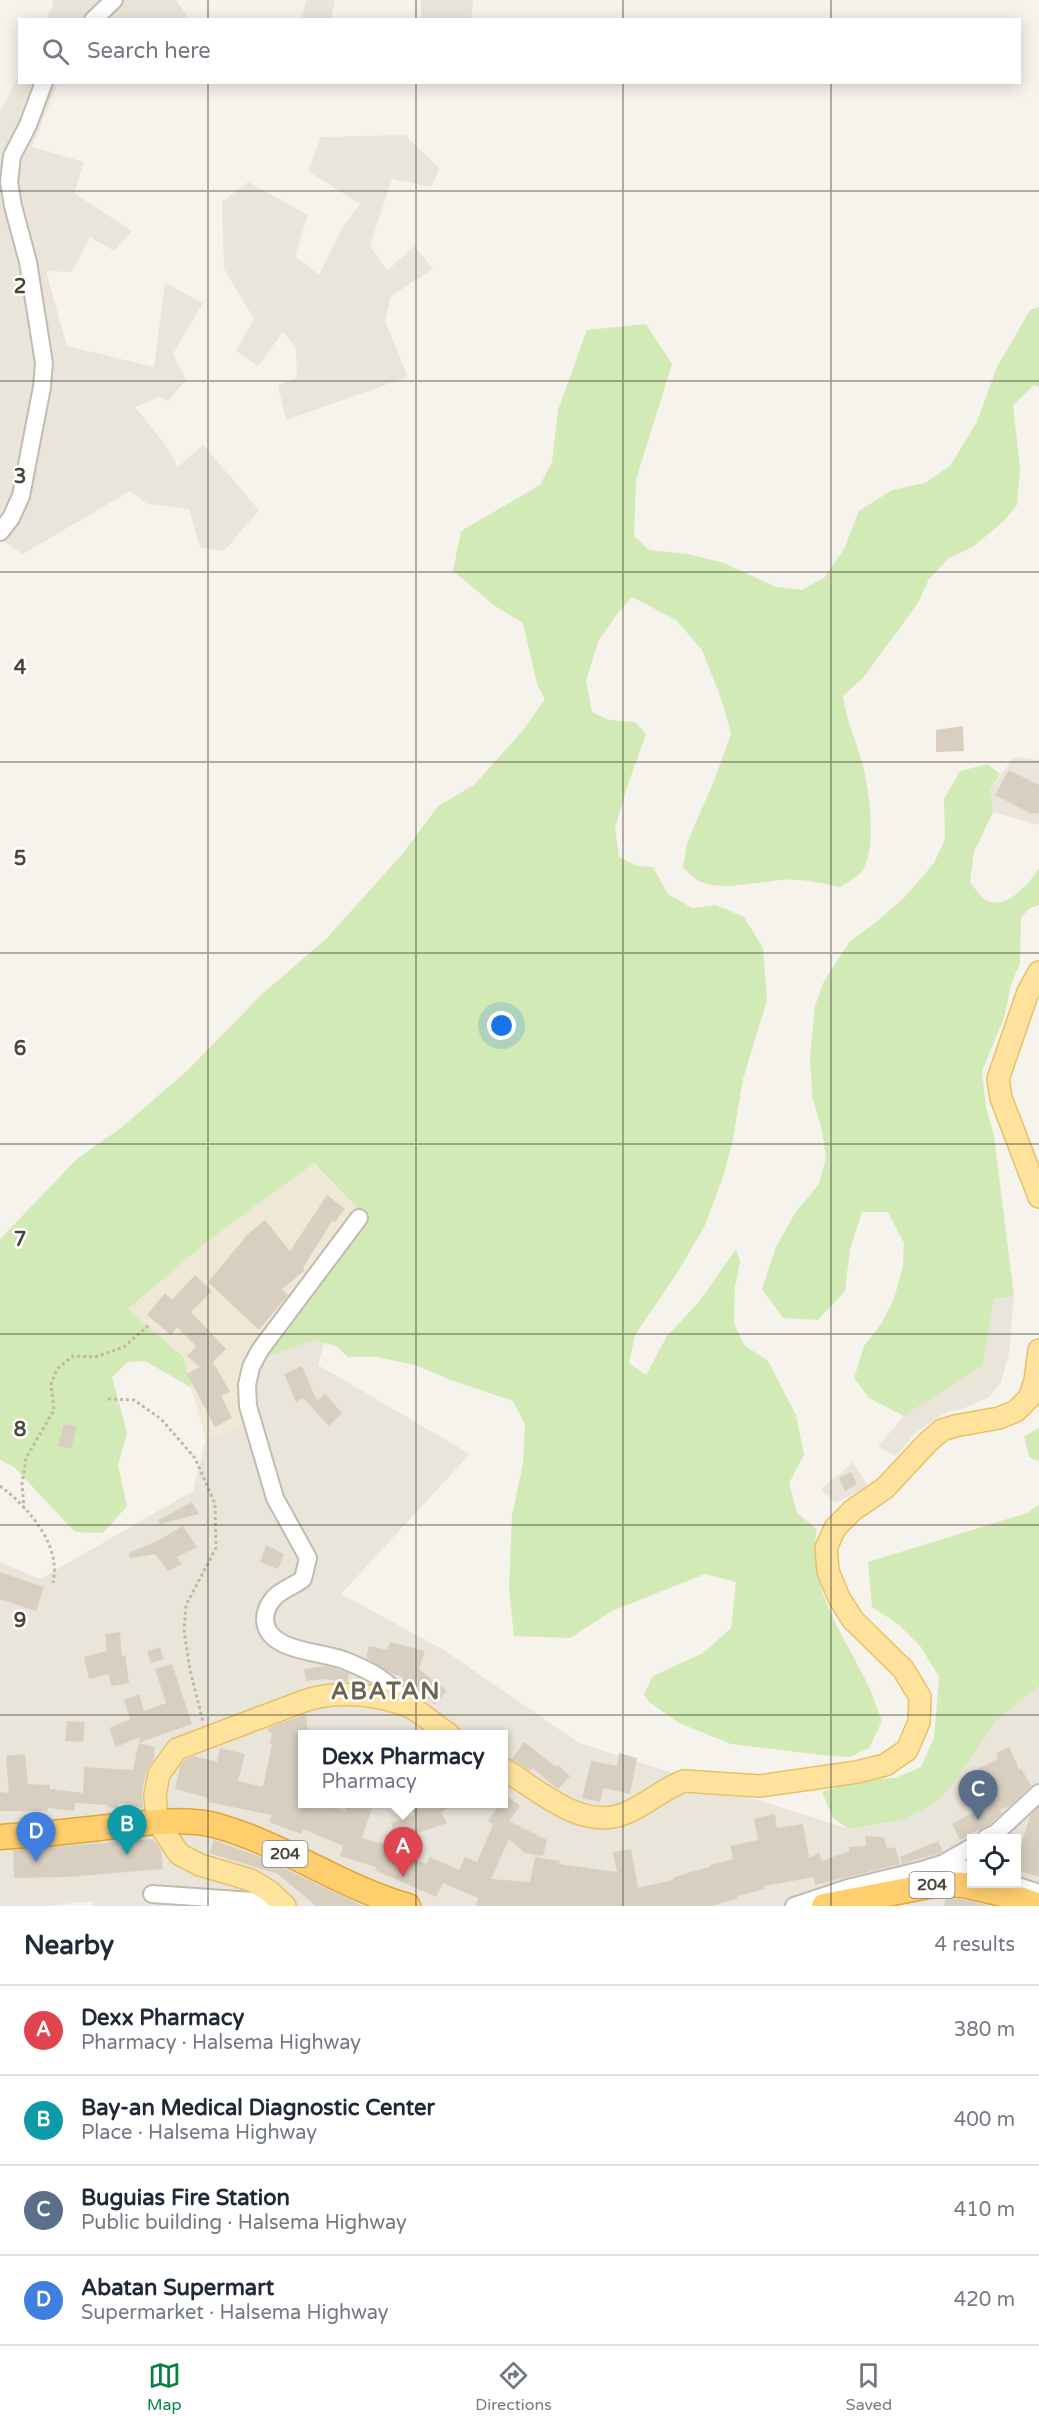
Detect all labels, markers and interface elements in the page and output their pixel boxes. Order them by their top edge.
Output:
search box [18,18,1021,84]
icon: search [39,35,72,68]
text: Search here [87,38,211,64]
text: 2 [14,275,26,299]
text: 3 [14,465,26,489]
text: 4 [14,656,27,680]
text: 5 [14,847,26,871]
your location [487,1011,516,1040]
text: 6 [14,1037,26,1061]
text: 7 [14,1228,26,1252]
text: 8 [14,1418,26,1442]
text: 9 [14,1609,26,1633]
district label: ABATAN [331,1677,441,1706]
popup [298,1730,508,1808]
text: Dexx Pharmacy [321,1744,485,1770]
text: Pharmacy [321,1770,417,1794]
pin: C [958,1770,998,1820]
pin: B [108,1806,146,1855]
pin: D [16,1812,56,1862]
pin: A [384,1828,422,1877]
map controls [967,1834,1021,1888]
button: locate [967,1834,1021,1888]
road number: 204 [262,1841,308,1867]
road number: 204 [910,1872,954,1898]
text: Nearby [24,1930,114,1961]
text: 4 results [935,1933,1015,1957]
text: Dexx Pharmacy [81,2005,244,2031]
text: A [36,2018,51,2042]
text: 380 m [954,2018,1015,2042]
text: Pharmacy · Halsema Highway [81,2031,361,2055]
text: Bay-an Medical Diagnostic Center [81,2095,435,2121]
text: B [37,2108,50,2132]
text: 400 m [954,2108,1015,2132]
text: Place · Halsema Highway [81,2121,317,2145]
text: Buguias Fire Station [81,2185,290,2211]
text: C [37,2198,50,2222]
text: 410 m [954,2198,1015,2222]
text: Public building · Halsema Highway [81,2211,407,2235]
text: Abatan Supermart [81,2275,274,2301]
text: D [36,2288,51,2312]
text: 420 m [954,2288,1015,2312]
text: Supermarket · Halsema Highway [81,2301,389,2325]
tab: Map [147,2359,181,2415]
tab: Directions [475,2359,552,2415]
tab: Saved [846,2359,892,2415]

